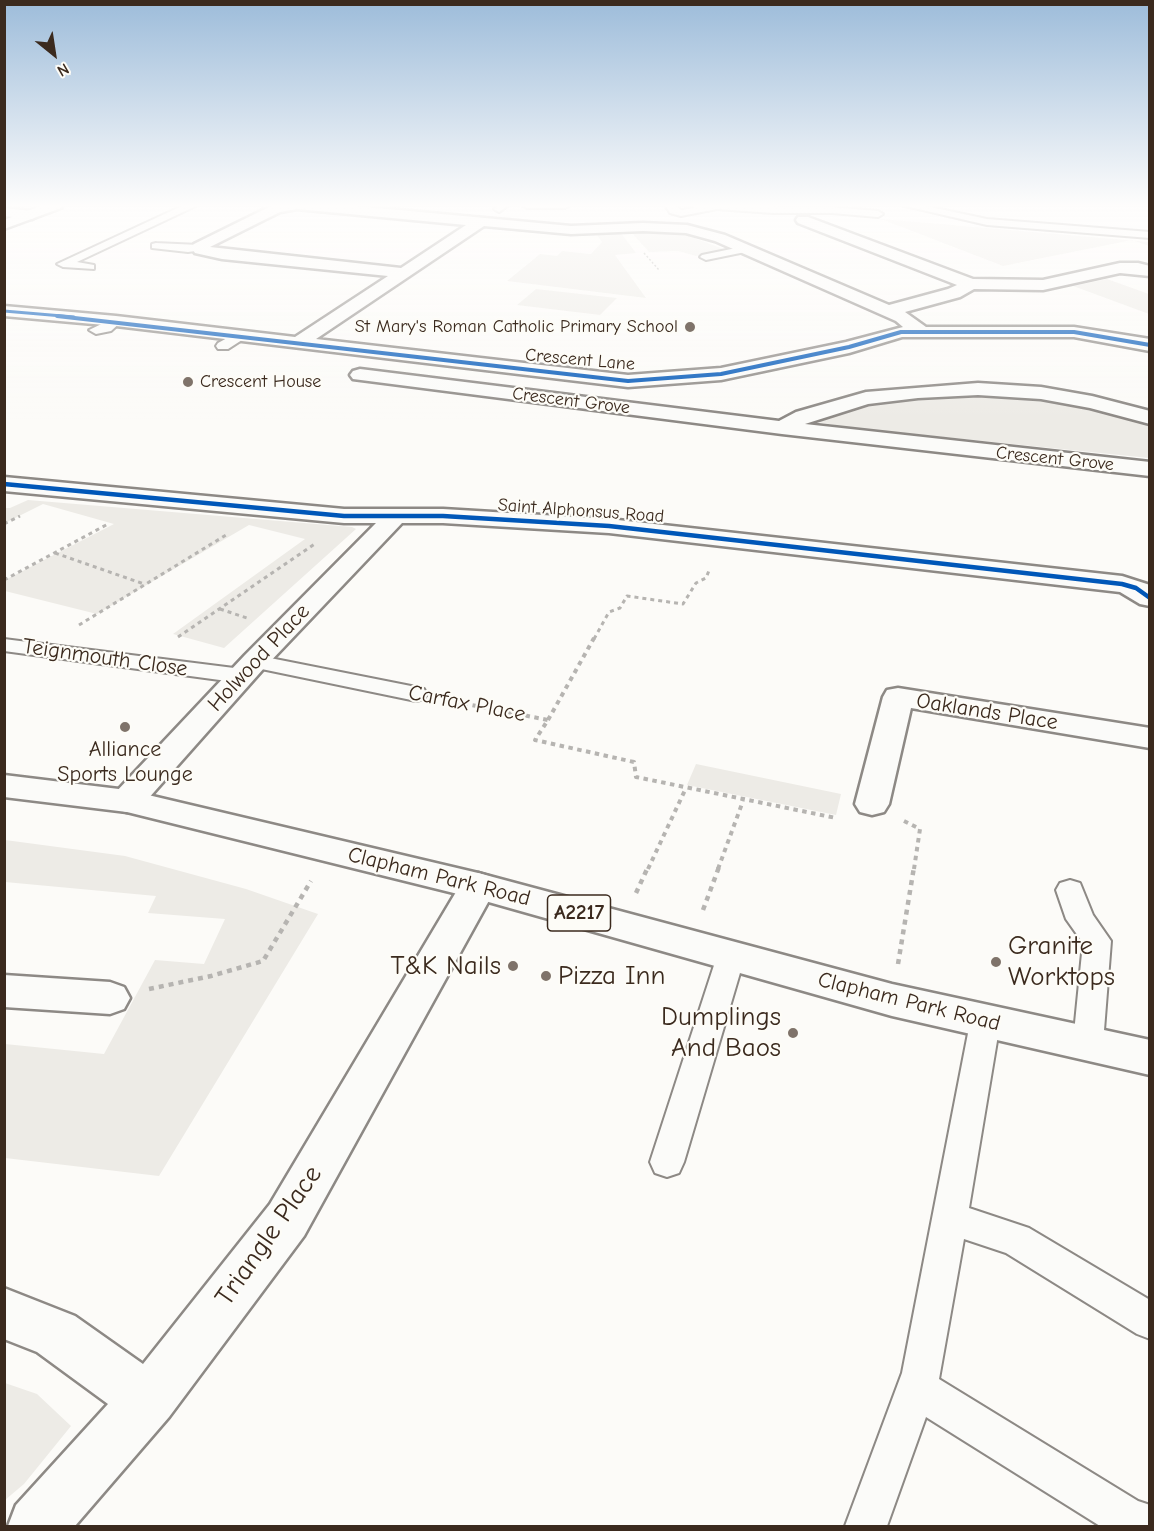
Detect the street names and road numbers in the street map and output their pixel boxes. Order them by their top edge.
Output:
street label: Crescent Lane [524,344,636,376]
street label: Crescent Grove [511,383,631,419]
street label: Crescent Grove [995,442,1115,476]
street label: Saint Alphonsus Road [497,494,665,528]
street label: Holwood Place [202,599,316,717]
street label: Teignmouth Close [21,633,189,683]
street label: Carfax Place [406,680,528,728]
street label: Oaklands Place [914,688,1060,736]
street label: Clapham Park Road [345,842,533,912]
road number: A2217 [548,895,610,931]
street label: Clapham Park Road [815,967,1003,1037]
street label: Triangle Place [209,1160,329,1312]

